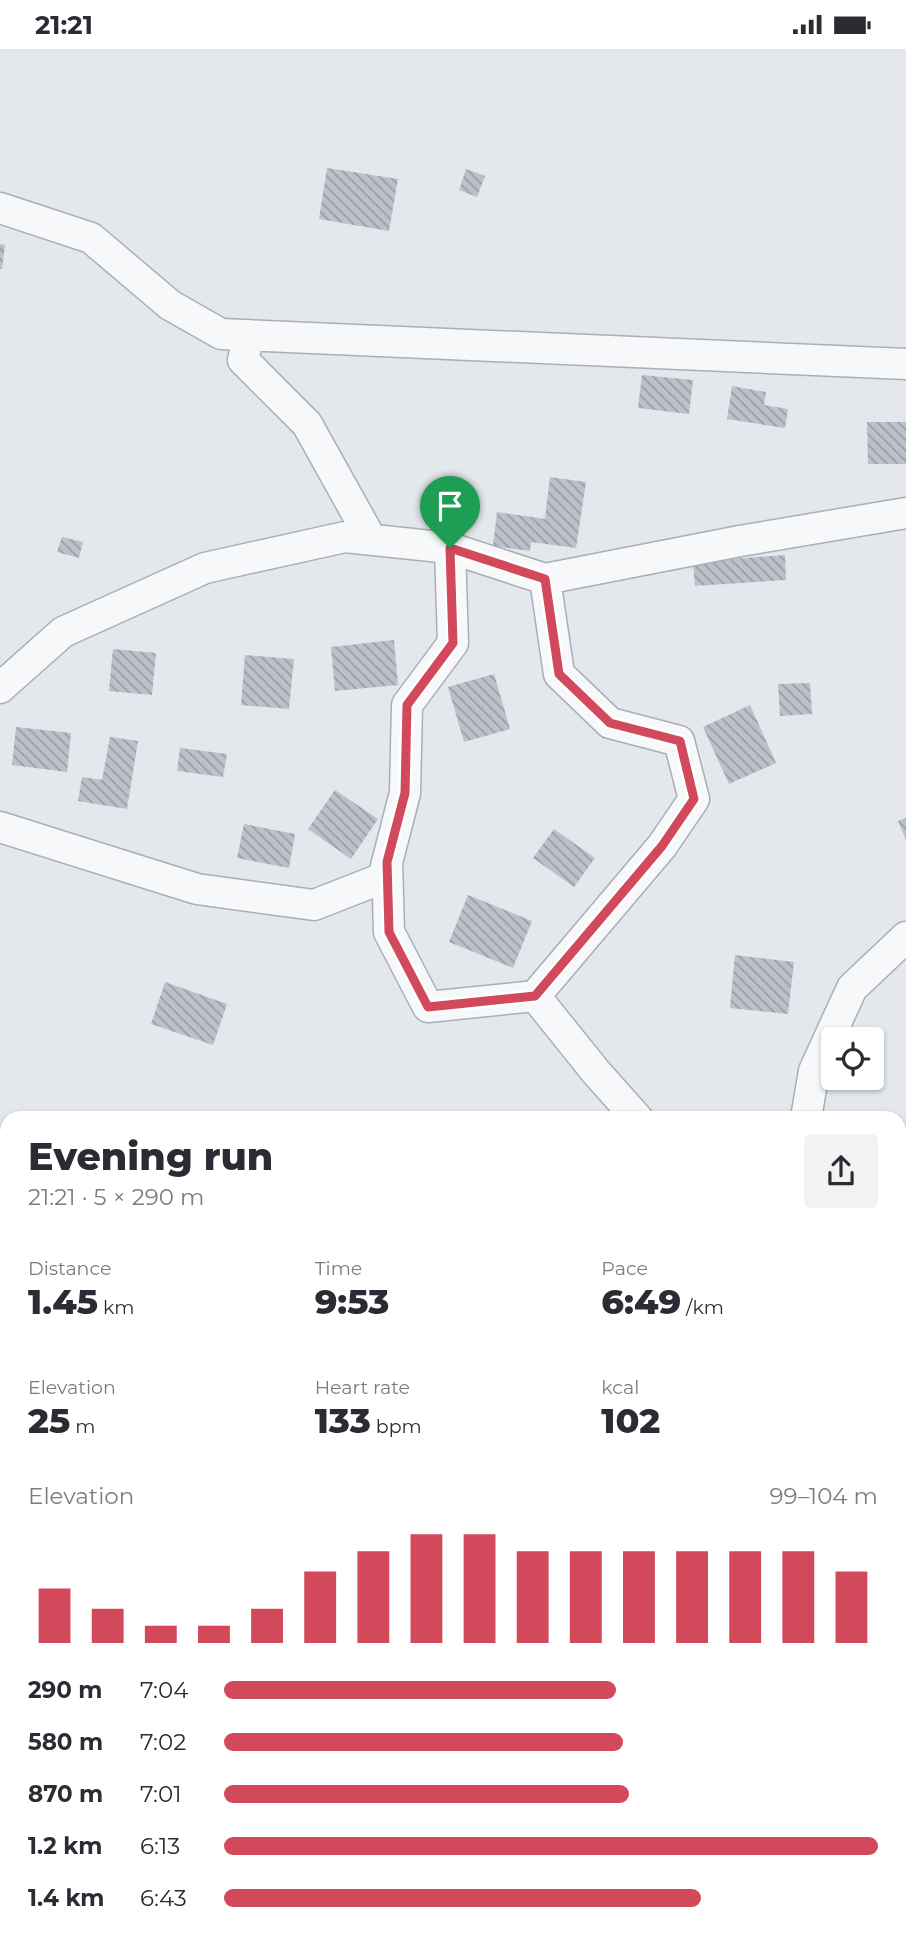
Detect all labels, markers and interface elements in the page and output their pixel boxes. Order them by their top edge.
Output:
text: 21:21 [35,9,93,41]
pin [420,476,480,548]
icon: arrive [431,487,469,525]
map controls [821,1027,884,1090]
button: locate [821,1027,884,1090]
text: Evening run [28,1133,273,1180]
button: share [804,1134,878,1208]
text: 21:21 · 5 × 290 m [28,1183,204,1211]
text: Distance [28,1257,111,1280]
text: Time [315,1257,362,1280]
text: Pace [601,1257,648,1280]
text: 1.45 [28,1280,98,1323]
text: 9:53 [315,1280,389,1323]
text: 6:49 [601,1280,681,1323]
text: km [98,1296,134,1319]
text: /km [681,1296,724,1319]
text: Elevation [28,1376,116,1399]
text: Heart rate [315,1376,410,1399]
text: kcal [601,1376,639,1399]
text: 25 [28,1399,70,1442]
text: 133 [315,1399,371,1442]
text: 102 [601,1399,660,1442]
text: m [70,1415,95,1438]
text: bpm [371,1415,422,1438]
text: Elevation [28,1482,134,1510]
text: 99–104 m [770,1482,878,1510]
text: 290 m [28,1676,102,1704]
text: 7:04 [140,1676,188,1704]
text: 580 m [28,1728,103,1756]
text: 7:02 [140,1728,186,1756]
text: 870 m [28,1780,103,1808]
text: 7:01 [140,1780,182,1808]
text: 1.2 km [28,1832,102,1860]
text: 6:13 [140,1832,180,1860]
text: 1.4 km [28,1884,105,1912]
text: 6:43 [140,1884,187,1912]

